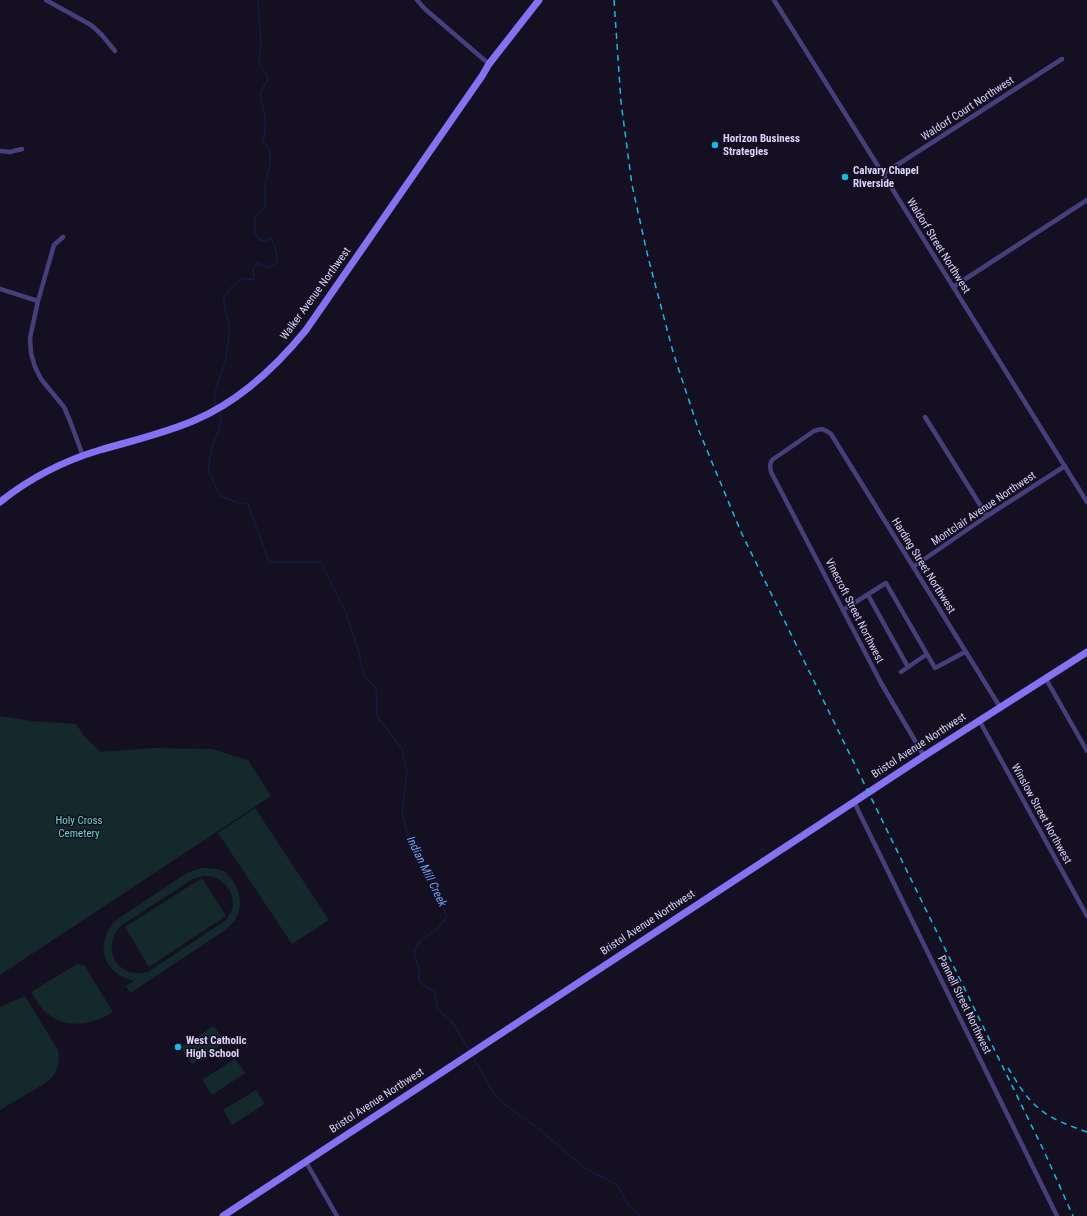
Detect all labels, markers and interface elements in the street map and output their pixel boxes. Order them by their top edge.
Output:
street label: Waldorf Court Northwest [919,74,1017,144]
place label: Horizon Business Strategies [723,132,800,158]
marker: Horizon Business Strategies [710,140,720,150]
place label: Calvary Chapel Riverside [853,164,919,190]
marker: Calvary Chapel Riverside [840,172,850,182]
street label: Waldorf Street Northwest [903,196,973,296]
street label: Walker Avenue Northwest [278,245,354,343]
street label: Montclair Avenue Northwest [929,469,1039,549]
street label: Harding Street Northwest [888,516,958,616]
street label: Vinecroft Street Northwest [822,556,886,666]
street label: Bristol Avenue Northwest [869,711,969,781]
street label: Winslow Street Northwest [1008,762,1074,866]
park label: Holy Cross Cemetery [55,814,103,840]
water label: Indian Mill Creek [403,834,449,910]
street label: Bristol Avenue Northwest [598,888,698,958]
street label: Pannell Street Northwest [934,954,994,1056]
place label: West Catholic High School [186,1034,247,1060]
marker: West Catholic High School [173,1042,183,1052]
street label: Bristol Avenue Northwest [327,1066,427,1136]

